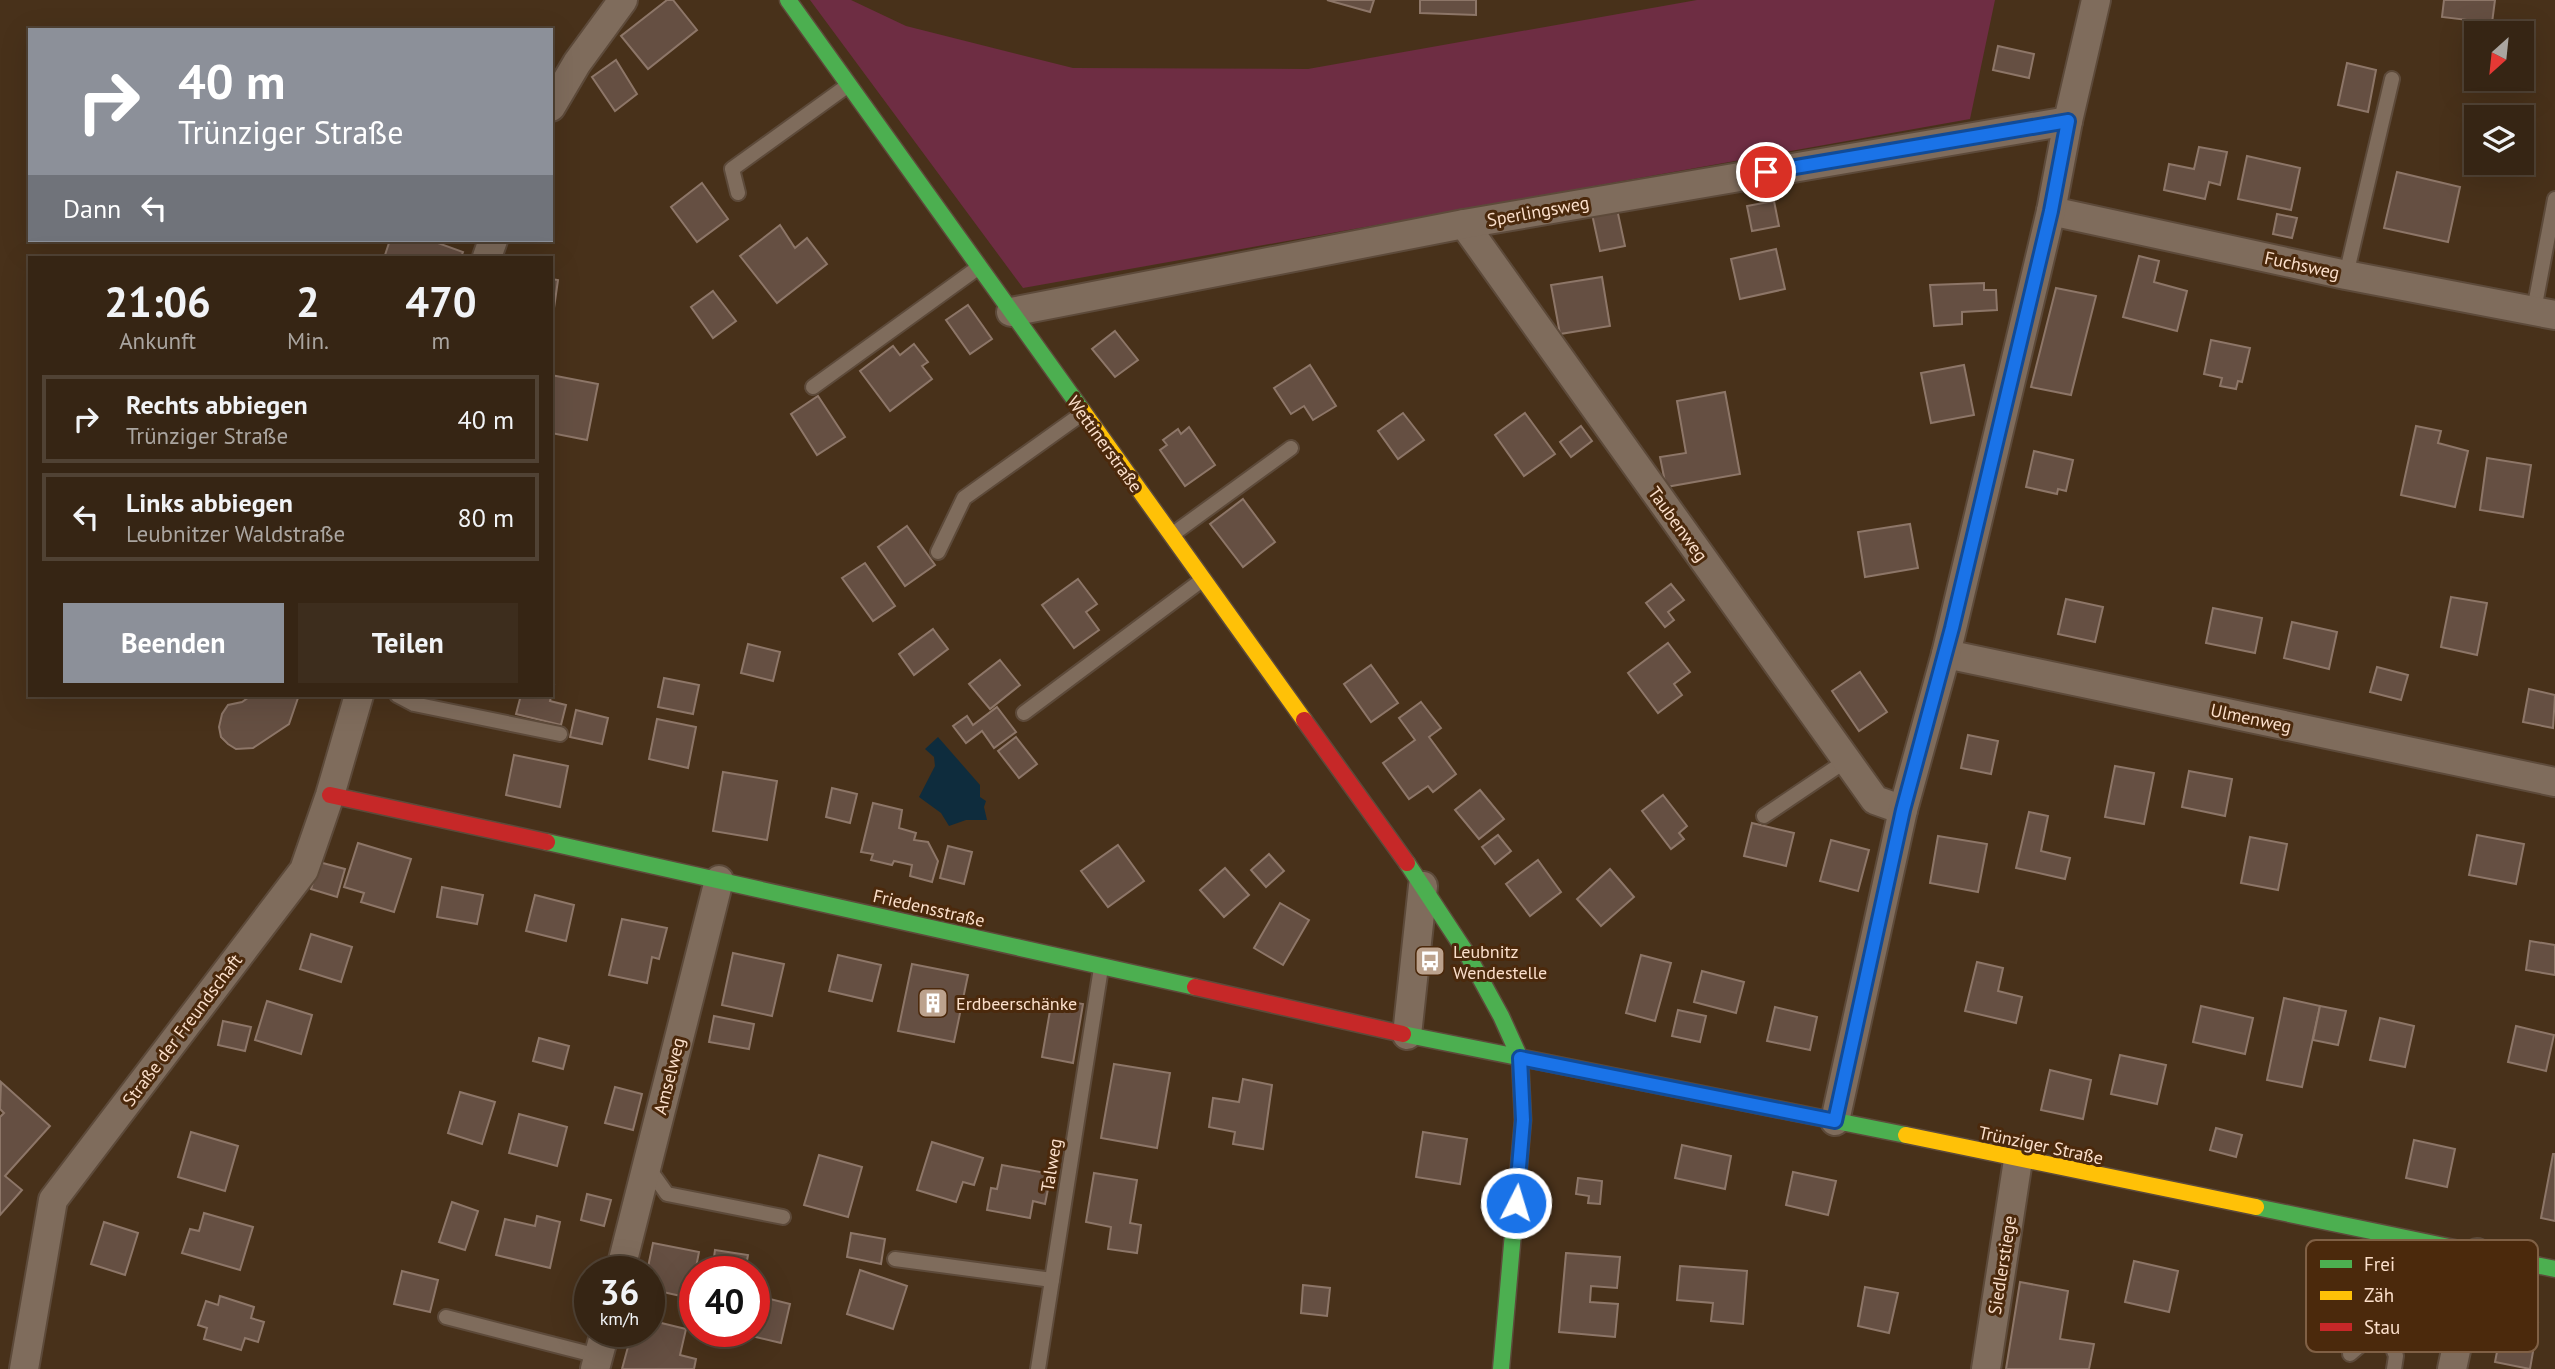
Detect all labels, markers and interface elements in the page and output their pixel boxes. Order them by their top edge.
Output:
north arrow [2464,21,2534,91]
map controls [2464,21,2534,175]
text: 40 m [178,49,285,113]
icon: right [63,56,154,147]
button: layers [2464,105,2534,175]
text: Trünziger Straße [178,111,404,153]
pin [1736,142,1796,202]
icon: arrive [1747,153,1785,191]
icon: left [135,189,173,227]
street label: Sperlingsweg [1485,191,1591,231]
text: Dann [63,192,121,225]
street label: Fuchsweg [2262,246,2342,284]
text: 21:06 [104,274,211,329]
text: 2 [296,274,320,329]
text: 470 [405,274,477,329]
text: Ankunft [119,326,196,355]
text: Min. [287,326,329,355]
text: m [432,326,450,355]
text: Rechts abbiegen [126,388,308,421]
street label: Wettinerstraße [1062,391,1148,497]
icon: right [67,400,105,438]
text: 40 m [458,403,514,436]
text: Trünziger Straße [126,421,288,450]
street label: Taubenweg [1643,482,1713,566]
text: Links abbiegen [126,486,293,519]
icon: left [67,498,105,536]
text: 80 m [458,501,514,534]
text: Leubnitzer Waldstraße [126,519,345,548]
button: Beenden [63,603,284,683]
button: Teilen [298,603,518,683]
street label: Ulmenweg [2208,698,2294,738]
street label: Friedensstraße [871,884,987,932]
place label: Leubnitz Wendestelle [1453,940,1547,984]
bus stop icon: Leubnitz Wendestelle [1413,944,1447,978]
street label: Straße der Freundschaft [117,949,247,1111]
building icon: Erdbeerschänke [916,986,950,1020]
place label: Erdbeerschänke [956,992,1077,1015]
street label: Amselweg [648,1035,690,1117]
street label: Trünziger Straße [1977,1121,2105,1169]
street label: Talweg [1035,1137,1067,1193]
position arrow [1479,1166,1553,1240]
street label: Siedlerstiege [1983,1214,2021,1316]
legend [2306,1240,2538,1352]
text: Frei [2364,1252,2395,1276]
speed limit sign: 40 [679,1256,770,1347]
text: 36 [600,1269,639,1315]
text: Zäh [2364,1283,2394,1307]
text: km/h [600,1307,639,1330]
text: Stau [2364,1315,2400,1339]

